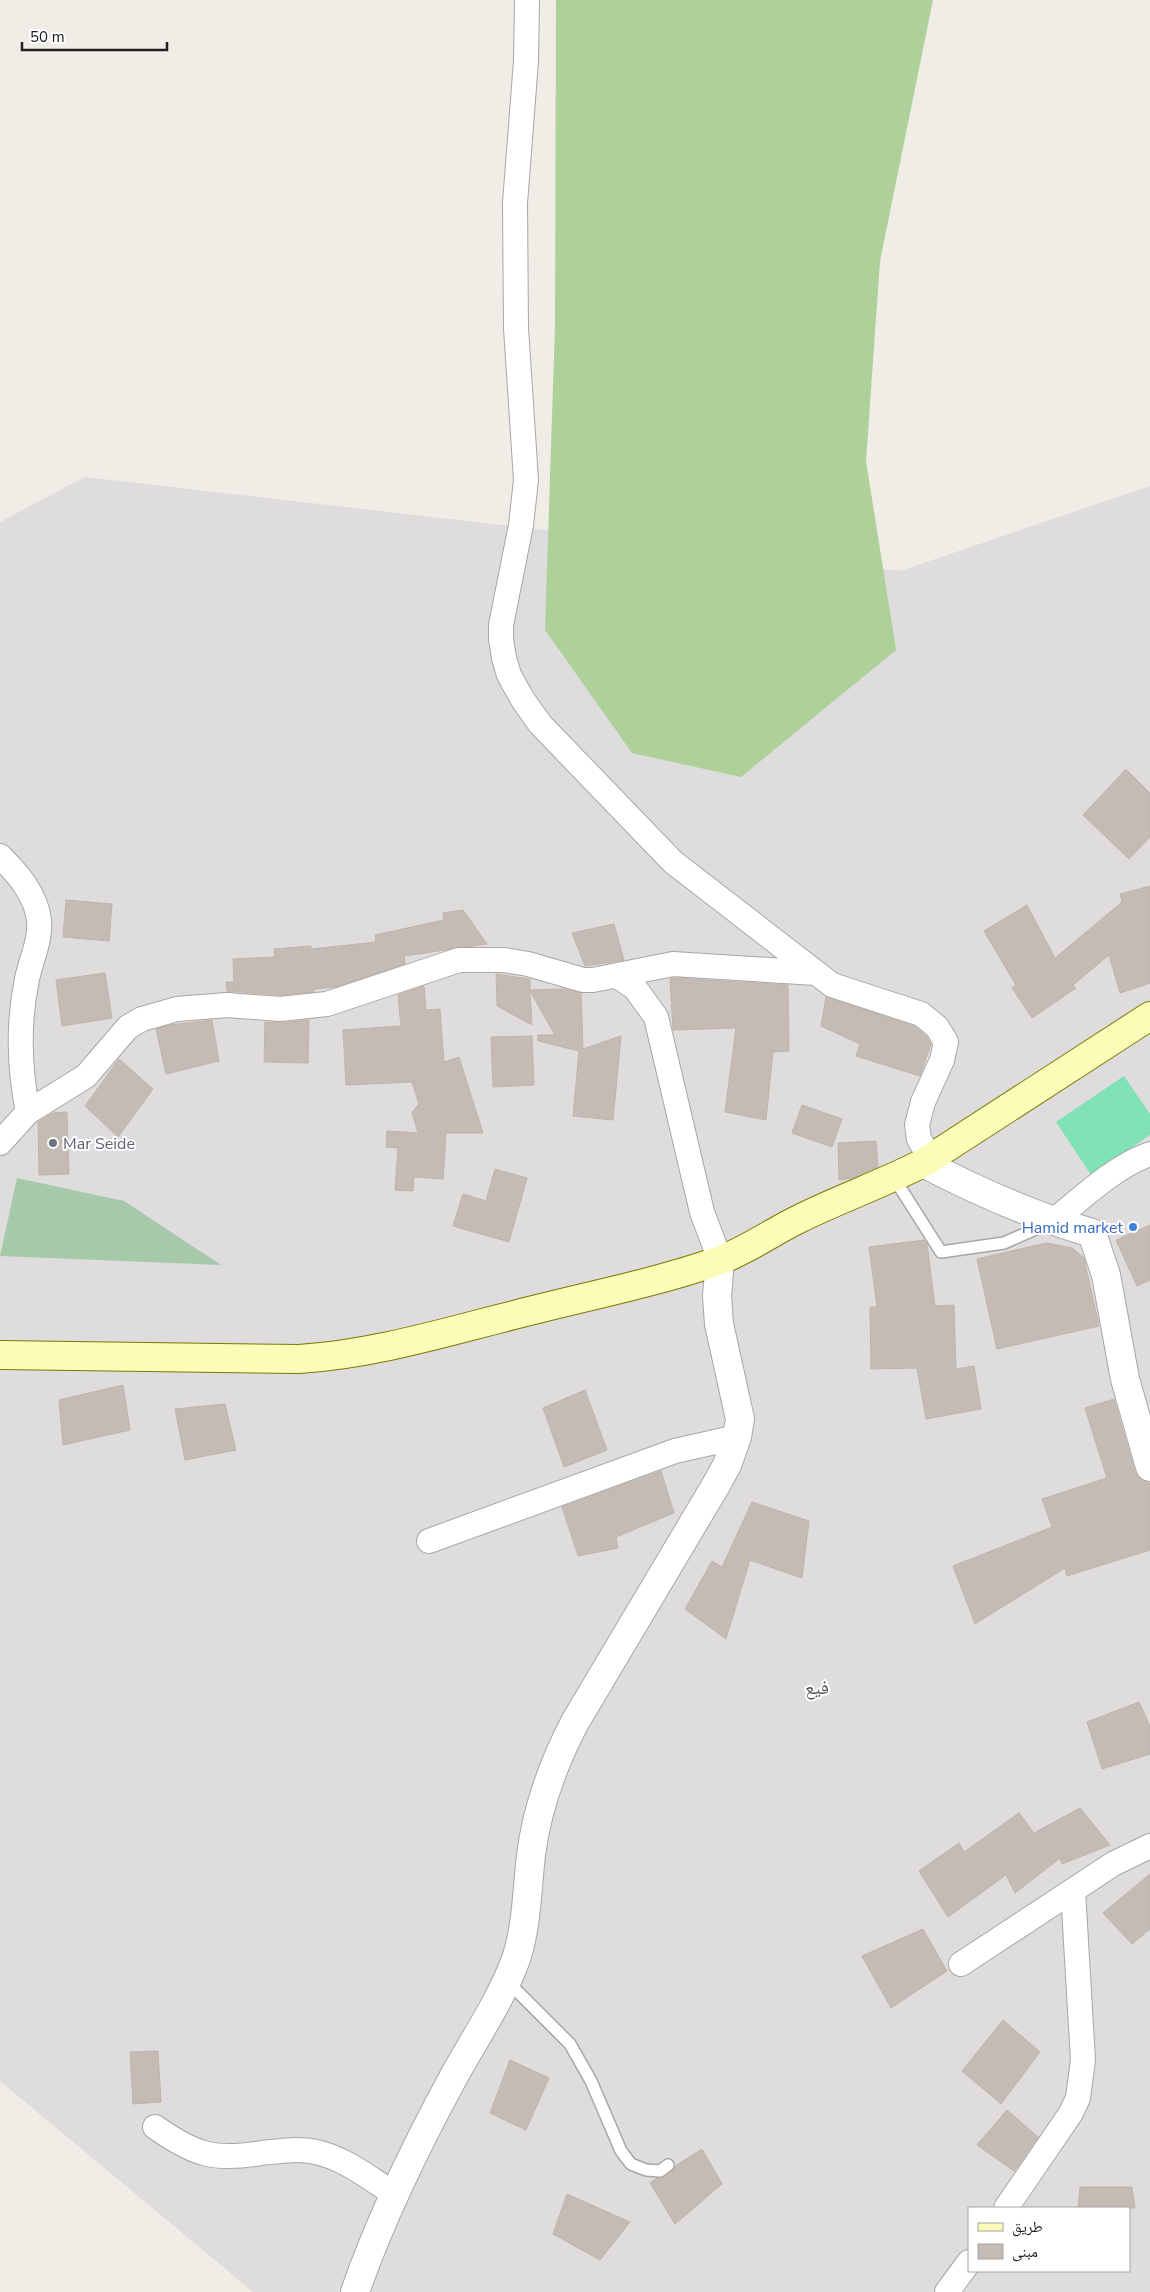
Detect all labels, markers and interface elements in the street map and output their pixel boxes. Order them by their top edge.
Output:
scale bar [22,20,168,52]
text: 50 m [30,27,65,47]
place label: Mar Seide [63,1133,135,1155]
marker: Mar Seide [47,1137,59,1149]
place label: Hamid market [1022,1217,1123,1239]
marker: Hamid market [1127,1221,1139,1233]
district label: فيع [805,1675,829,1701]
legend [968,2207,1130,2272]
text: طريق [1012,2217,1043,2237]
text: مبنى [1012,2242,1038,2262]

